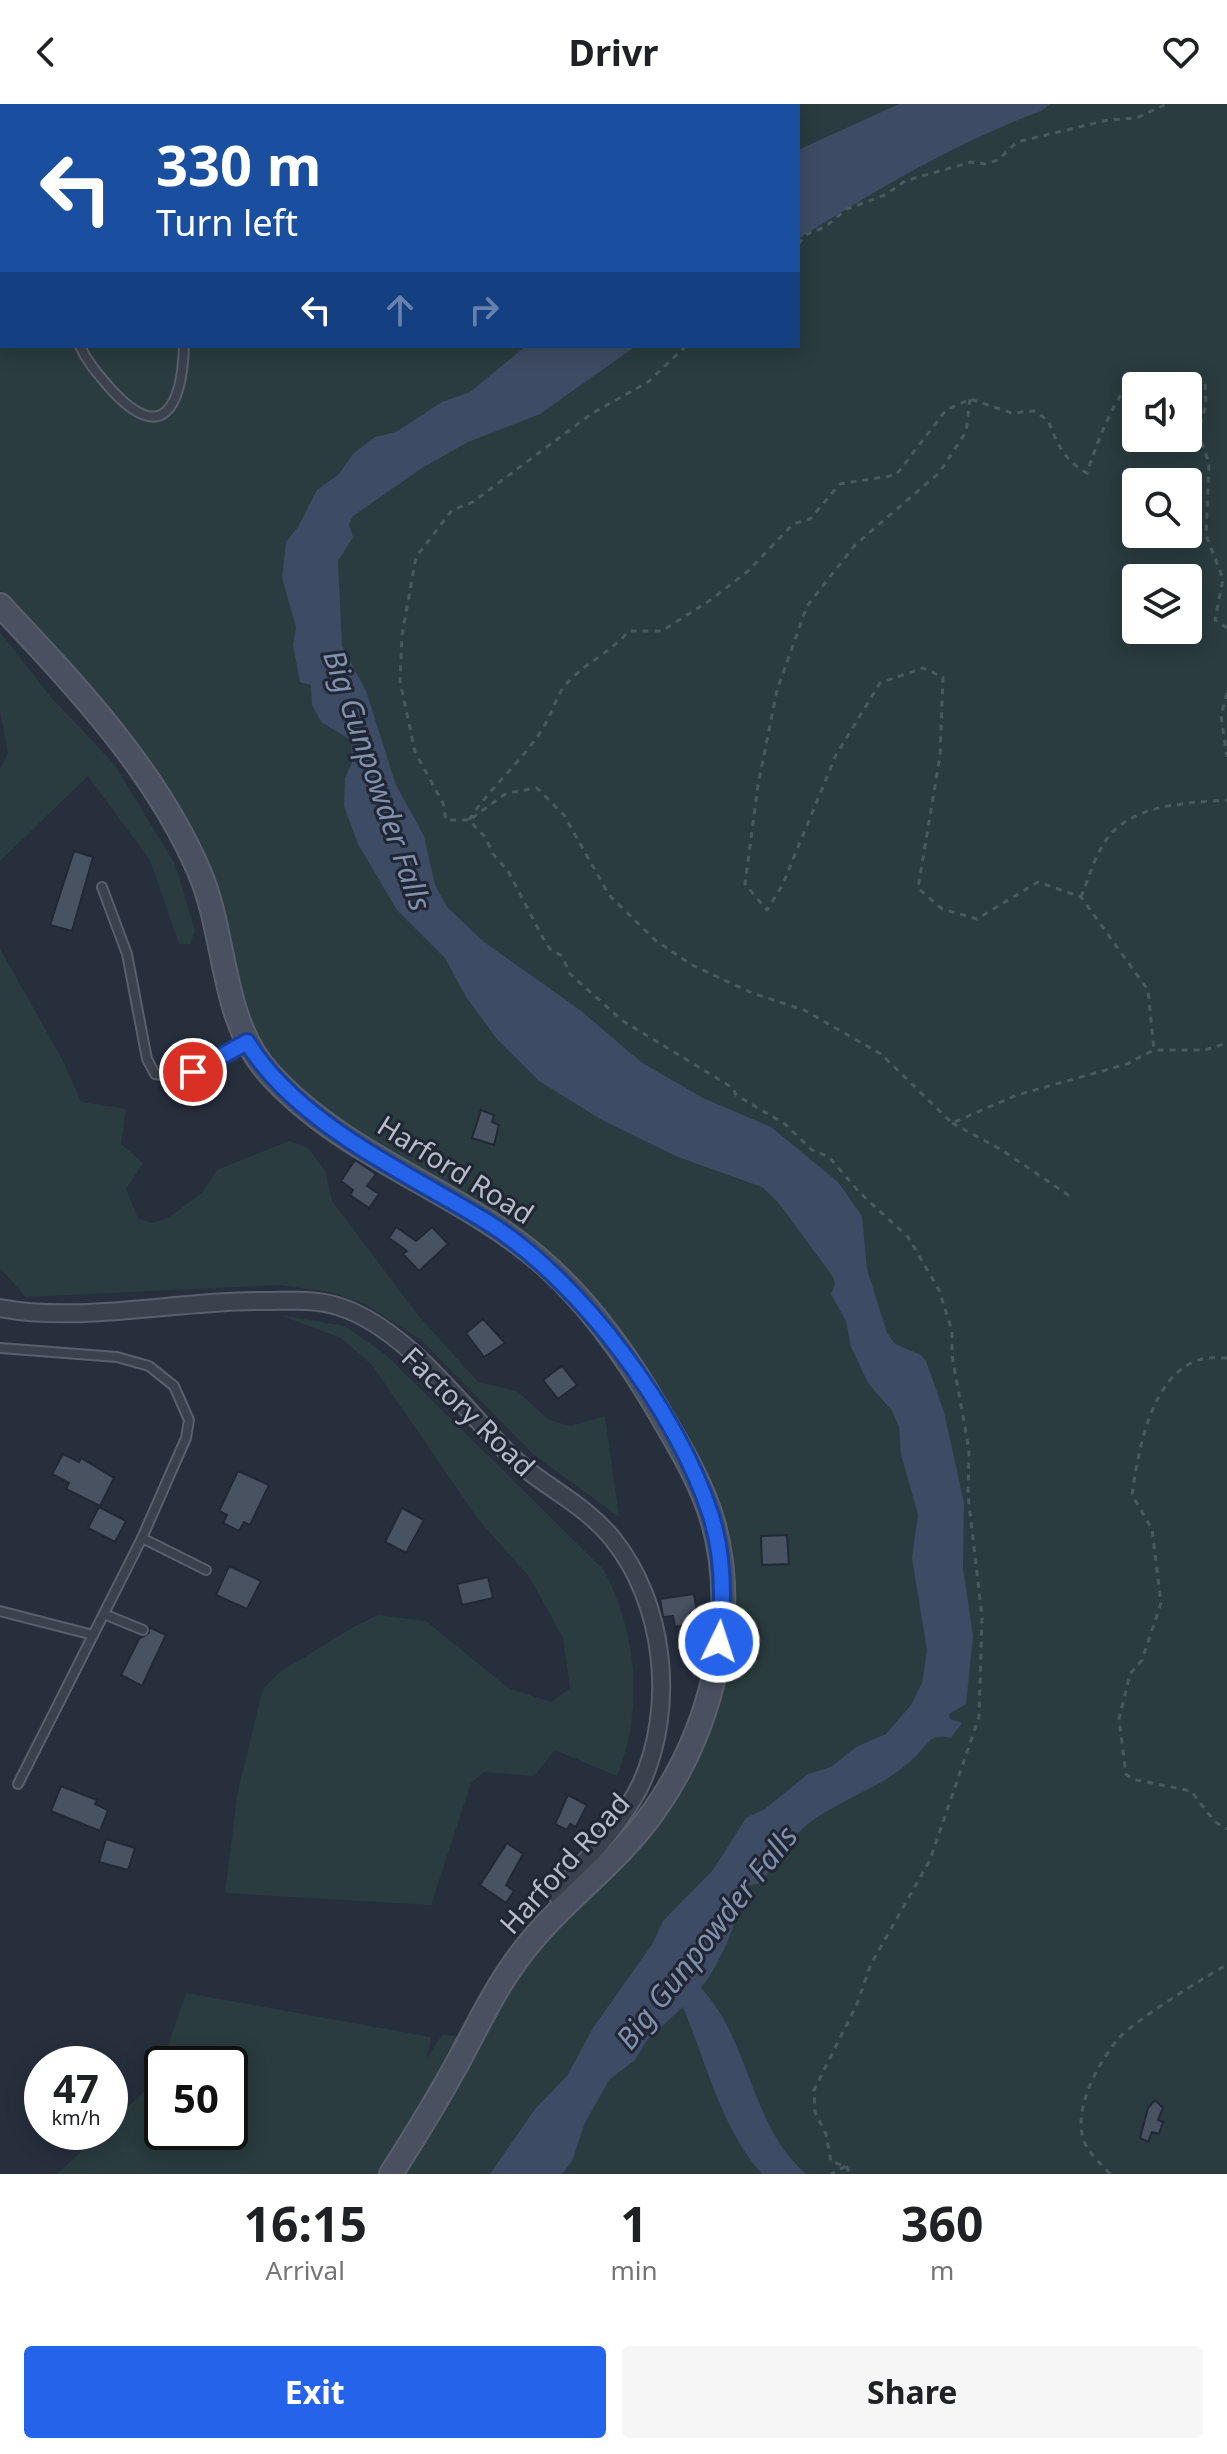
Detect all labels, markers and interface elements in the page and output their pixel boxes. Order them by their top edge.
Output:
text: Drivr [569,28,658,77]
icon: back [24,30,68,74]
icon: heart [1159,30,1203,74]
text: 330 m [156,126,321,202]
icon: left [24,136,128,240]
text: Turn left [156,198,298,247]
icon: left [294,288,338,332]
icon: ahead [378,288,422,332]
icon: right [462,288,506,332]
map controls [1122,372,1202,644]
button: sound [1122,372,1202,452]
button: search [1122,468,1202,548]
button: layers [1122,564,1202,644]
water label: Big Gunpowder Falls [314,644,442,916]
pin [159,1038,227,1106]
icon: arrive [171,1050,215,1094]
street label: Harford Road [371,1106,541,1232]
street label: Factory Road [394,1338,544,1484]
position arrow [677,1600,761,1684]
street label: Harford Road [491,1784,637,1942]
water label: Big Gunpowder Falls [606,1817,806,2057]
speed limit sign: 50 [144,2046,248,2150]
text: 47 [53,2060,99,2115]
text: km/h [51,2104,101,2131]
text: 16:15 [244,2191,367,2256]
text: 1 [620,2191,648,2256]
text: 360 [901,2191,983,2256]
text: Arrival [266,2252,345,2288]
text: min [610,2252,658,2288]
text: m [930,2252,954,2288]
button: Exit [24,2346,606,2438]
button: Share [622,2346,1203,2438]

